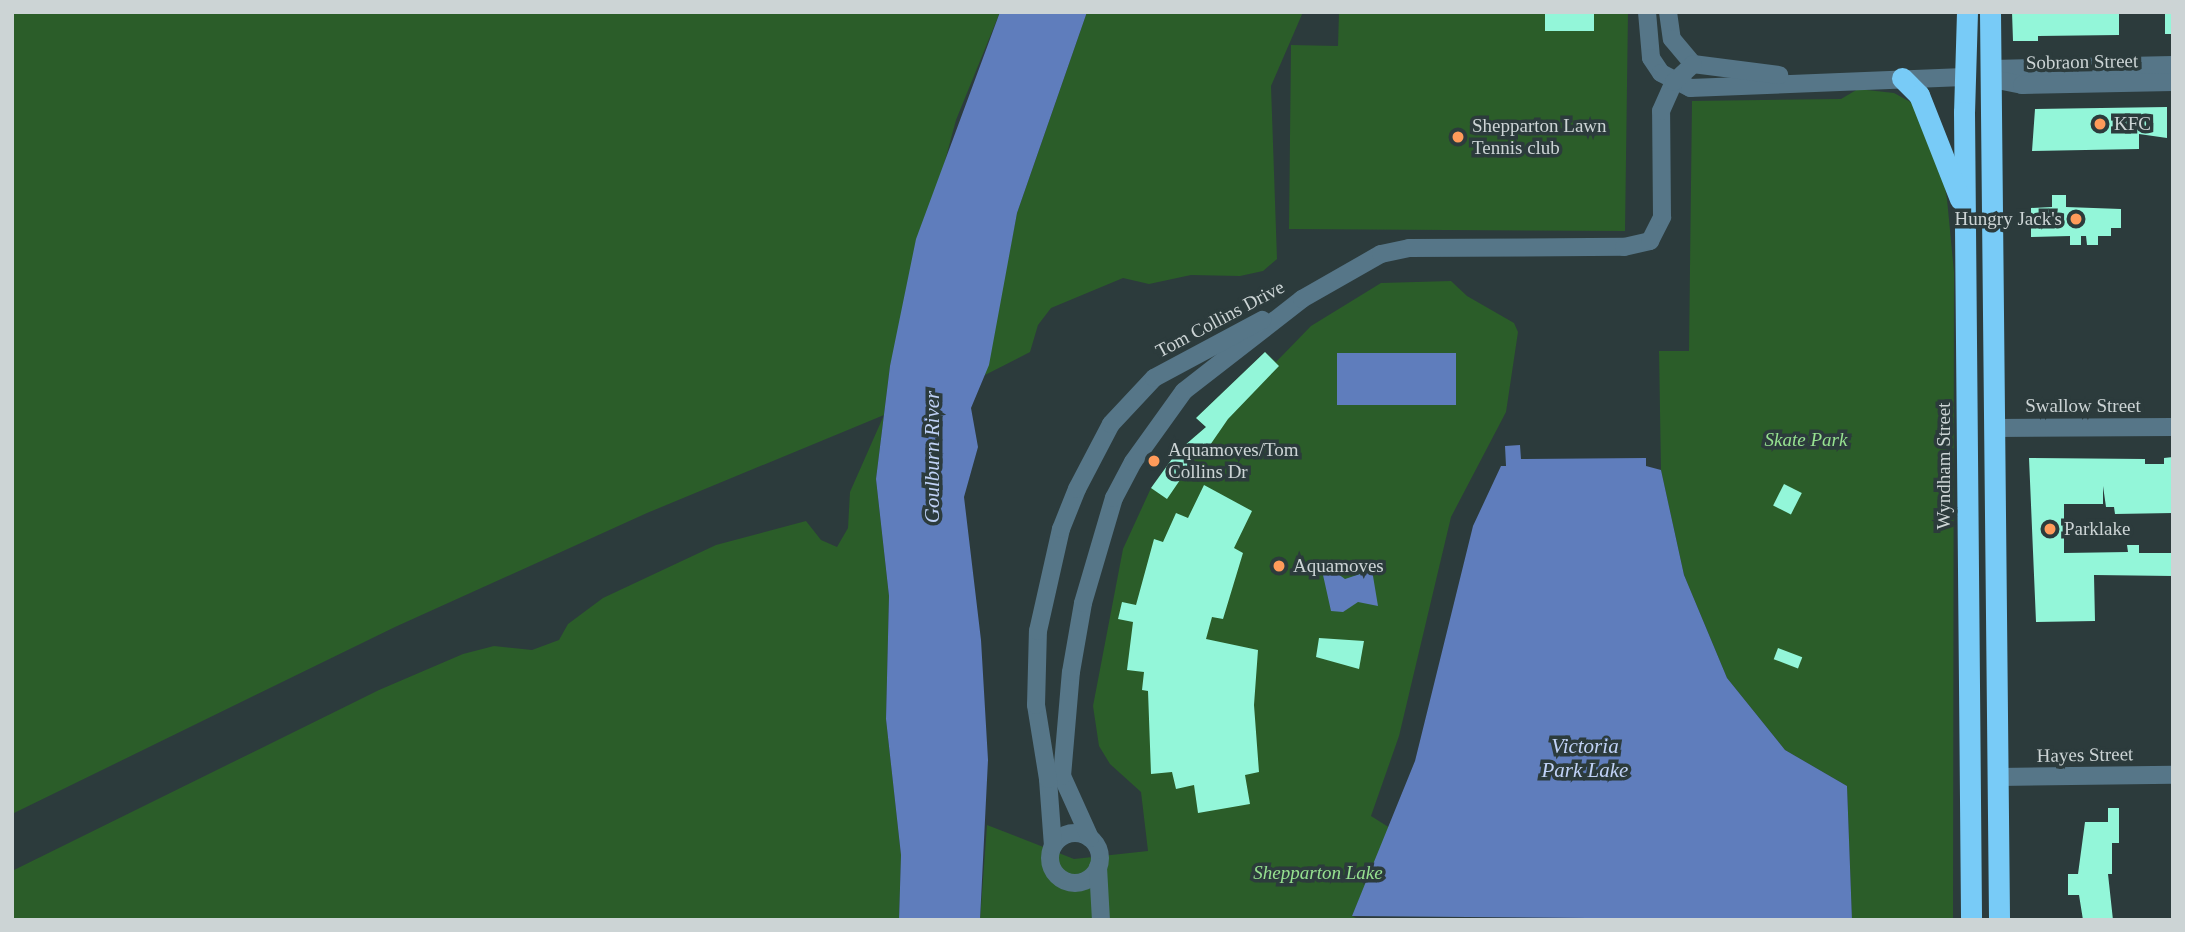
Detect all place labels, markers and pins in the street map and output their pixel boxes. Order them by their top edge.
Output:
place label: KFC [2114,113,2151,135]
place label: Shepparton Lawn Tennis club [1472,115,1607,159]
marker: KFC [2092,116,2108,132]
marker: Shepparton Lawn Tennis club [1450,129,1466,145]
place label: Hungry Jack's [1955,208,2062,230]
marker: Hungry Jack's [2068,211,2084,227]
place label: Aquamoves/Tom Collins Dr [1168,439,1299,483]
marker: Aquamoves/Tom Collins Dr [1146,453,1162,469]
place label: Parklake [2064,518,2130,540]
marker: Parklake [2042,521,2058,537]
place label: Aquamoves [1293,555,1384,577]
marker: Aquamoves [1271,558,1287,574]

